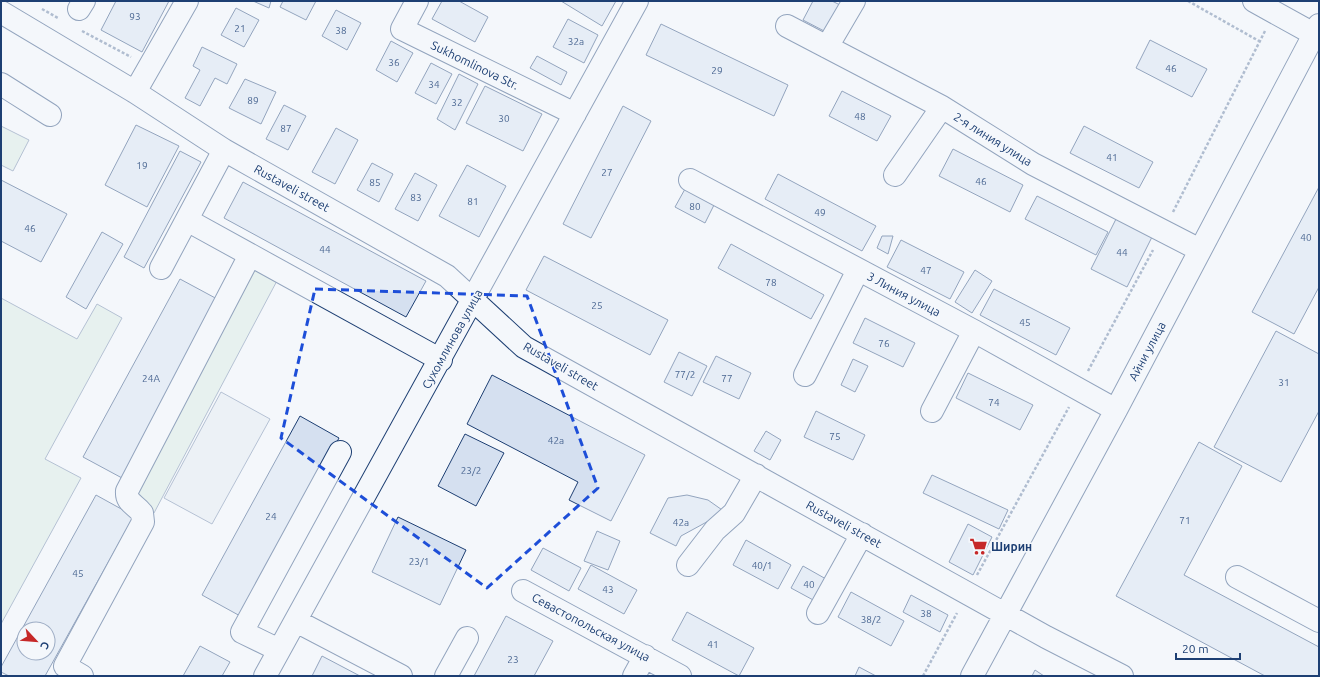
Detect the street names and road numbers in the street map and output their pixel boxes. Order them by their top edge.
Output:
street label: Sukhomlinova Str. [429,38,521,92]
street label: 2-я линия улица [951,110,1035,168]
street label: Rustaveli street [252,162,332,214]
street label: 3 Линия улица [865,269,943,319]
street label: Сухомлинова улица [419,287,485,391]
street label: Айни улица [1126,319,1168,383]
street label: Rustaveli street [521,339,601,393]
street label: Rustaveli street [804,498,884,550]
street label: Севастопольская улица [530,590,652,664]

